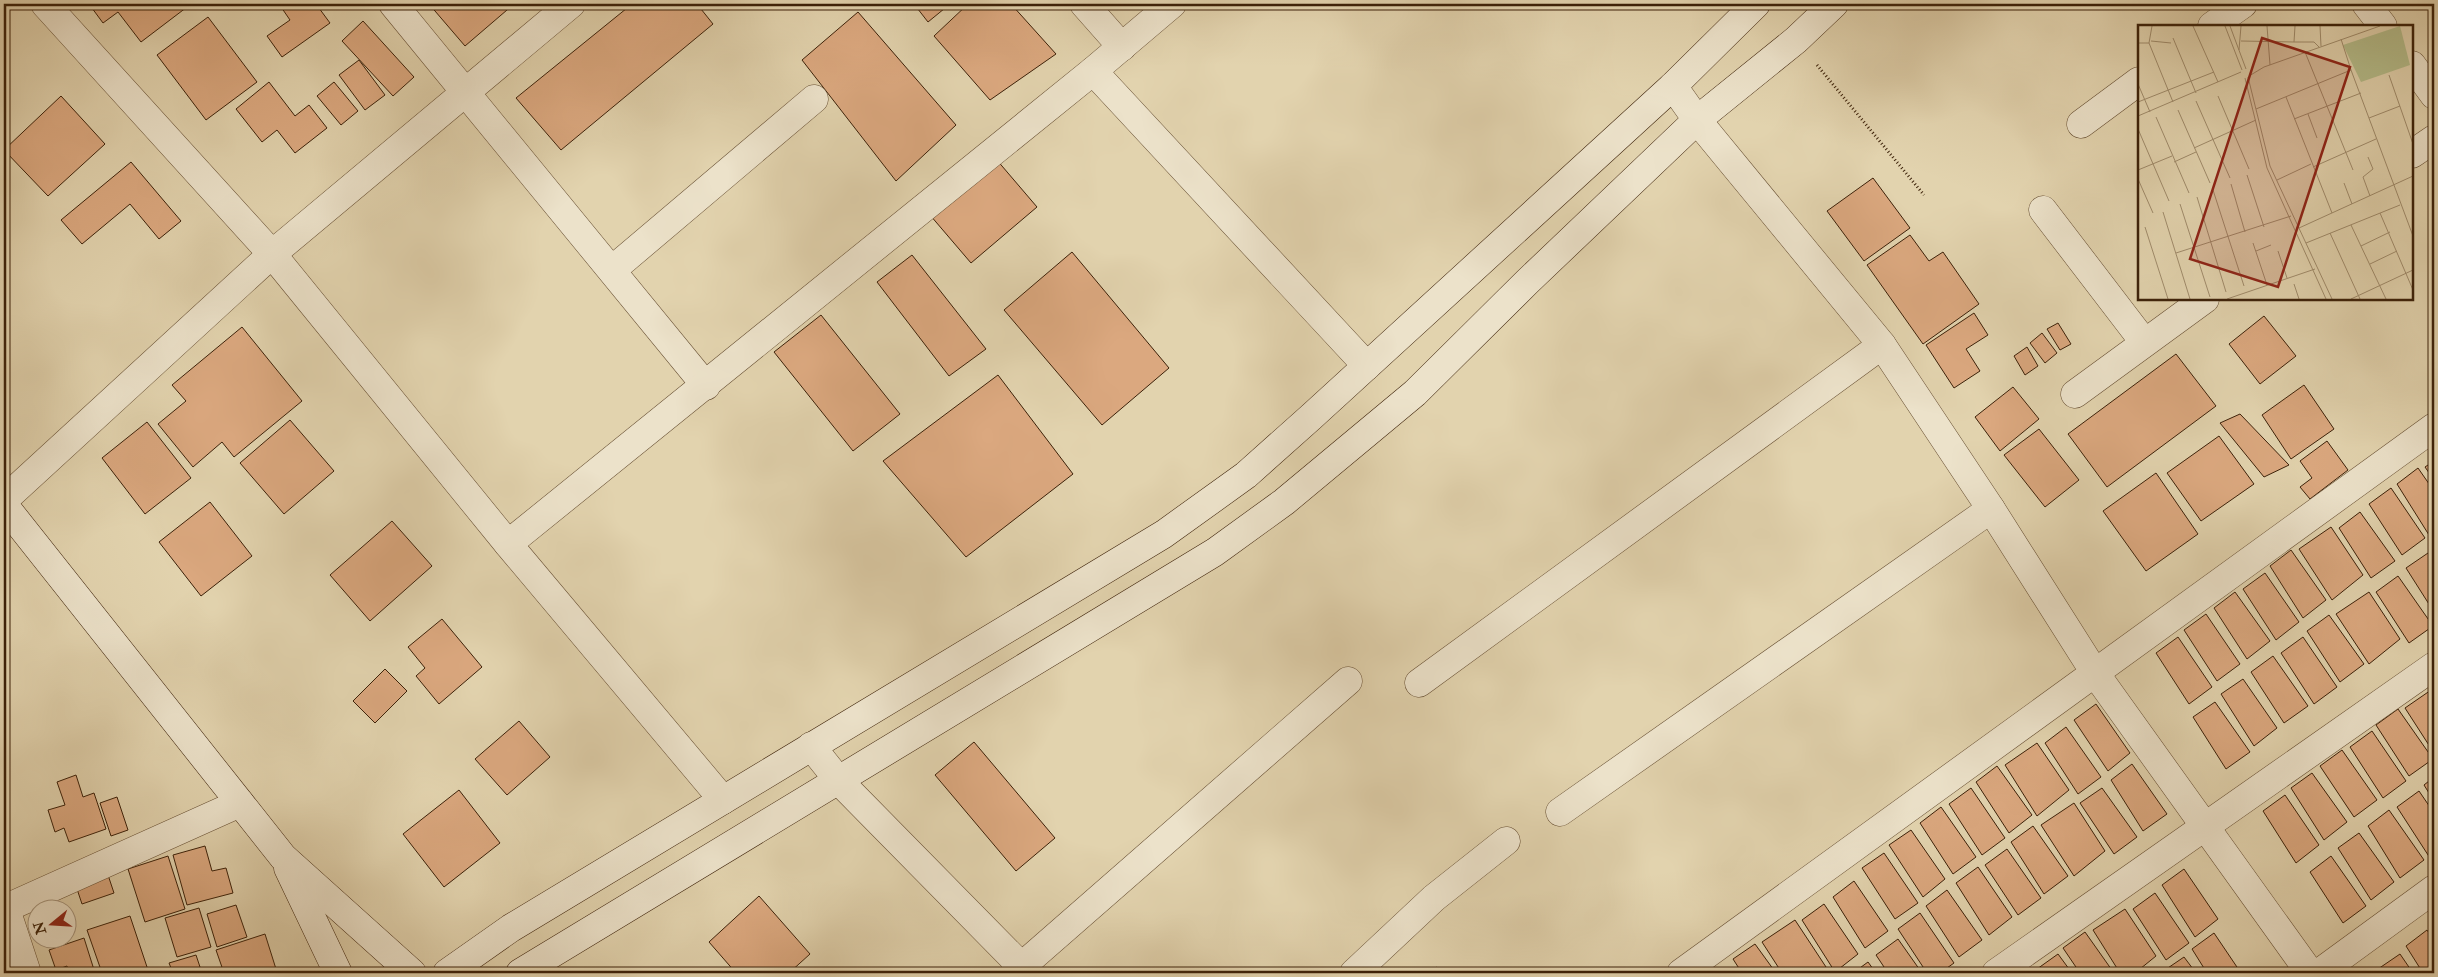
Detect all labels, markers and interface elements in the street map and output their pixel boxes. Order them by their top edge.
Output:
inset map [2138,25,2413,300]
north arrow [28,900,78,950]
text: N [30,919,50,937]

